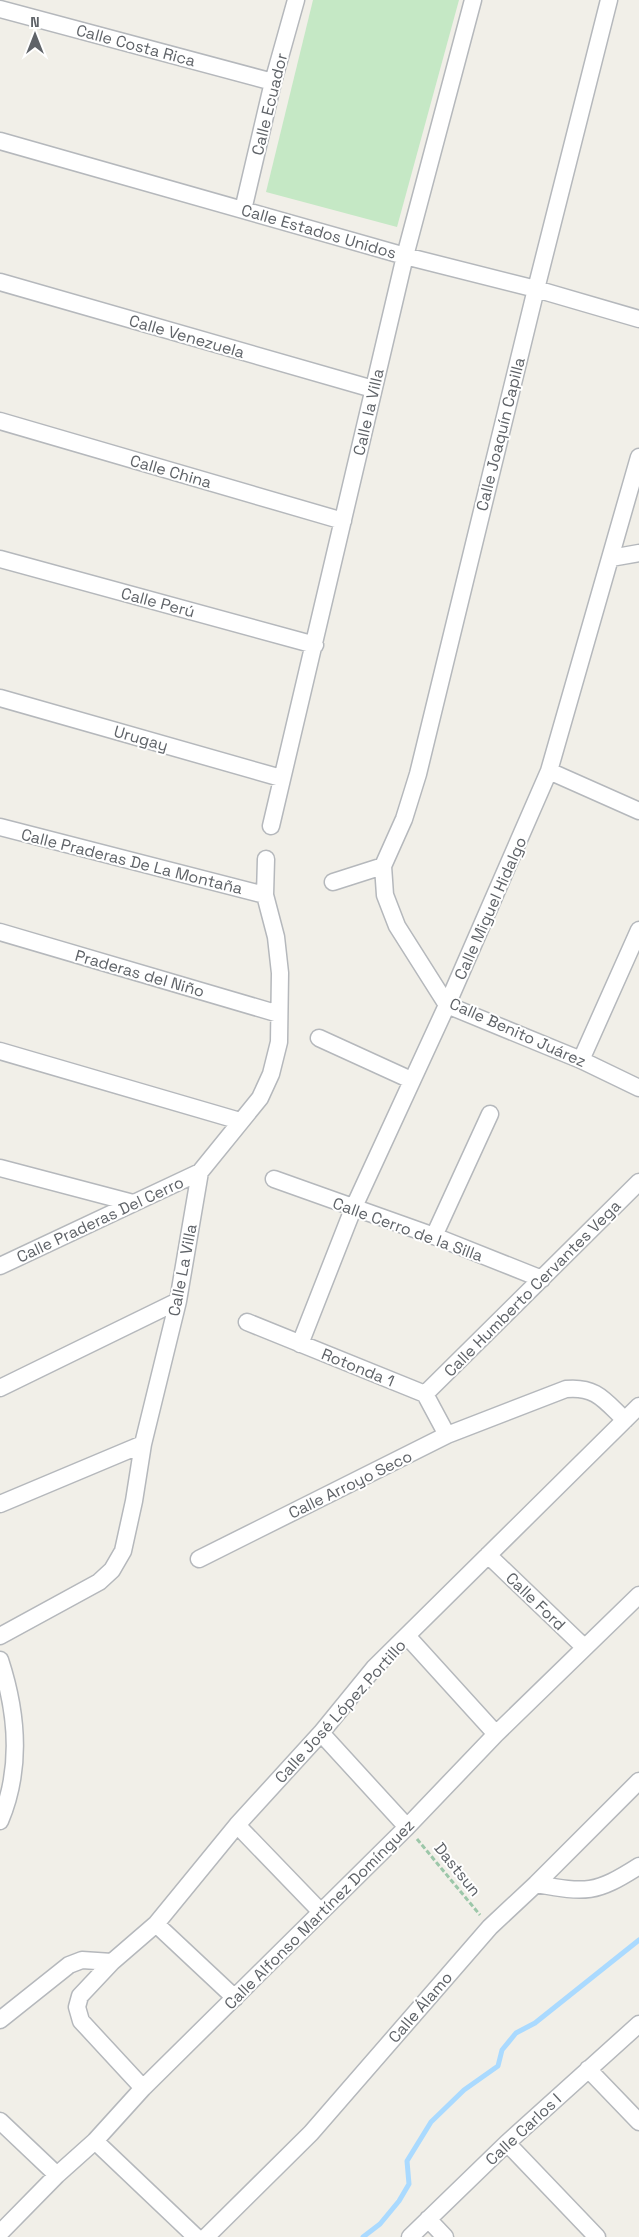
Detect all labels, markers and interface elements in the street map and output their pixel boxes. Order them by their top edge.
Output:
north arrow [10,10,60,60]
text: N [30,13,40,31]
street label: Calle Costa Rica [74,19,198,72]
street label: Calle Ecuador [247,51,292,157]
street label: Calle Estados Unidos [239,199,399,264]
street label: Calle Venezuela [127,310,247,363]
street label: Calle Joaquín Capilla [471,355,530,513]
street label: Calle la Villa [348,366,389,458]
street label: Calle China [128,450,214,493]
street label: Calle Perú [119,583,197,622]
street label: Urugay [111,721,170,756]
street label: Calle Praderas De La Montaña [19,824,245,899]
street label: Calle Miguel Hidalgo [449,833,531,983]
street label: Praderas del Niño [73,945,207,1002]
street label: Calle Benito Juárez [446,993,589,1072]
street label: Calle Praderas Del Cerro [13,1171,187,1267]
street label: Calle Cerro de la Silla [330,1193,486,1266]
street label: Calle Humberto Cervantes Vega [439,1195,625,1381]
street label: Calle La Villa [163,1222,202,1318]
street label: Rotonda 1 [318,1343,397,1392]
street label: Calle Arroyo Seco [285,1445,415,1523]
street label: Calle Ford [501,1568,570,1635]
street label: Calle José López Portillo [270,1635,411,1788]
street label: Calle Alfonso Martínez Domínguez [220,1815,419,2014]
street label: Dastsun [430,1838,486,1901]
street label: Calle Álamo [384,1967,457,2047]
street label: Calle Carlos I [481,2089,566,2170]

